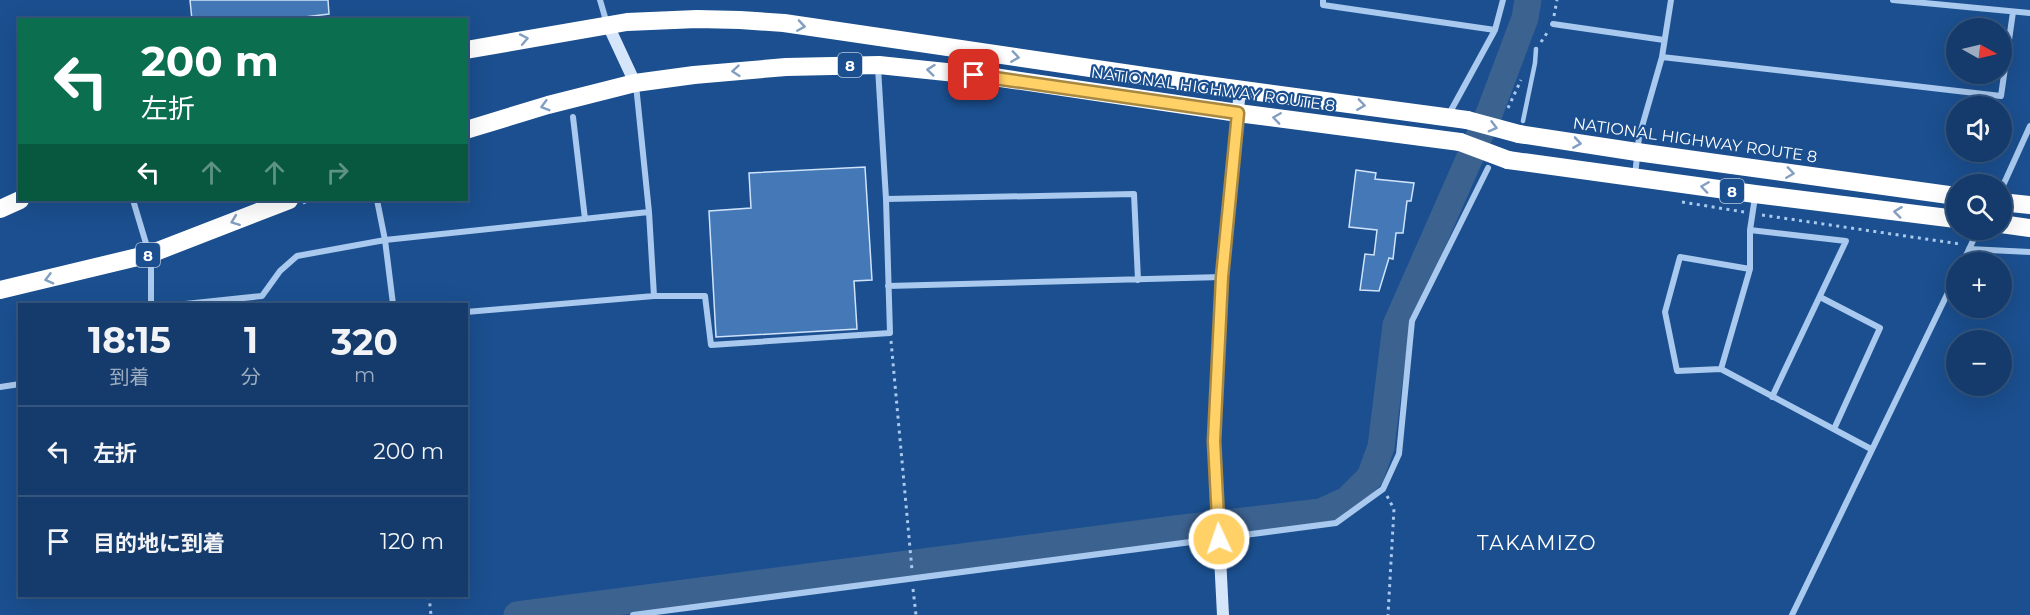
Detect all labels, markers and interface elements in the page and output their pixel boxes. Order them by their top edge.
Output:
north arrow [1946,18,2012,84]
map controls [1946,18,2012,396]
one-way arrow [796,19,806,32]
one-way arrow [519,33,529,46]
text: 200 m [141,35,279,87]
icon: left [42,42,120,120]
pin [948,49,999,100]
one-way arrow [1010,51,1020,63]
road number: 8 [838,53,862,77]
icon: arrive [957,58,990,91]
street label: NATIONAL HIGHWAY ROUTE 8 [1090,62,1336,116]
one-way arrow [926,64,935,77]
one-way arrow [731,65,740,78]
text: 左折 [141,92,195,125]
button: sound [1946,96,2012,162]
one-way arrow [540,99,550,112]
one-way arrow [1356,99,1365,111]
one-way arrow [1272,112,1282,125]
street label: NATIONAL HIGHWAY ROUTE 8 [1572,113,1818,167]
one-way arrow [1488,119,1498,132]
one-way arrow [1572,136,1581,148]
icon: left [132,156,165,189]
icon: ahead [195,156,228,189]
icon: ahead [258,156,291,189]
icon: right [321,156,354,189]
one-way arrow [1786,167,1795,179]
button: search [1946,174,2012,240]
road number: 8 [1720,179,1744,203]
one-way arrow [1700,181,1709,193]
one-way arrow [1893,206,1903,218]
one-way arrow [230,214,241,226]
road number: 8 [136,243,160,267]
button: + [1946,252,2012,318]
one-way arrow [44,272,55,284]
text: 18:15 [88,318,171,362]
text: 1 [244,318,258,362]
text: 320 [331,320,398,364]
button: − [1946,330,2012,396]
text: m [354,363,375,387]
text: 到着 [110,365,150,389]
text: 分 [241,365,261,389]
icon: left [42,435,75,468]
text: 200 m [373,438,444,465]
text: 左折 [93,440,137,467]
position arrow [1187,507,1251,571]
icon: arrive [42,525,75,558]
text: 120 m [380,528,444,555]
text: 目的地に到着 [93,530,225,557]
district label: TAKAMIZO [1477,531,1597,555]

